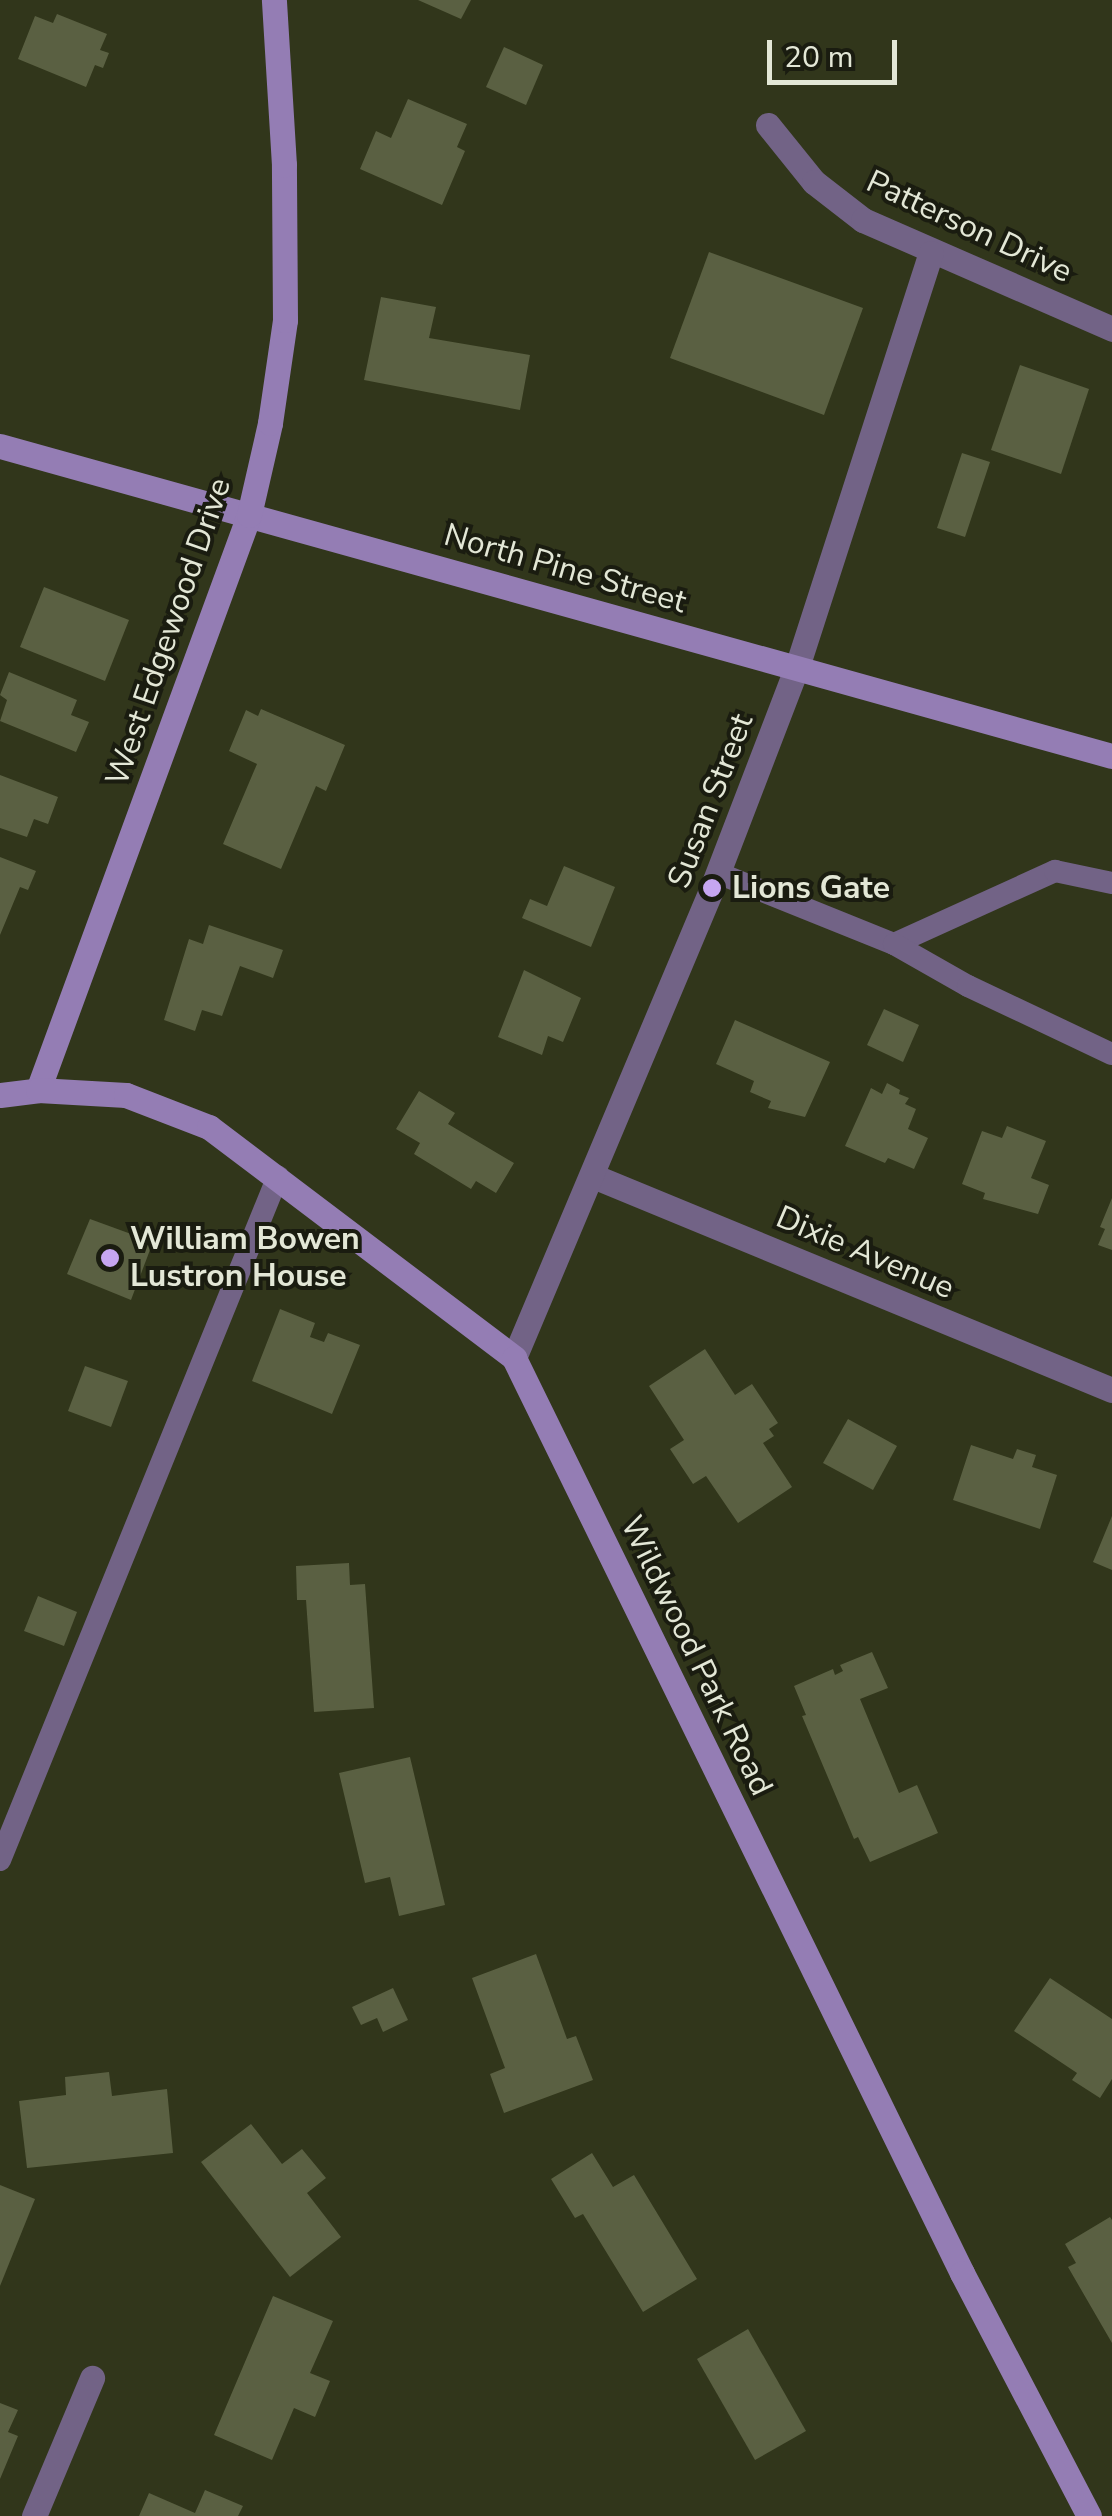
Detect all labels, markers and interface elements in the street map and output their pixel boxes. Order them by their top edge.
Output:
scale bar [772,20,902,82]
text: 20 m [784,37,853,78]
street label: Patterson Drive [860,163,1078,291]
street label: West Edgewood Drive [98,473,240,791]
street label: North Pine Street [440,516,690,622]
street label: Susan Street [660,708,762,894]
place label: Lions Gate [732,869,890,907]
marker: Lions Gate [701,877,723,899]
street label: Dixie Avenue [770,1198,960,1308]
place label: William Bowen Lustron House [130,1221,360,1296]
marker: William Bowen Lustron House [99,1247,121,1269]
street label: Wildwood Park Road [612,1510,780,1802]

